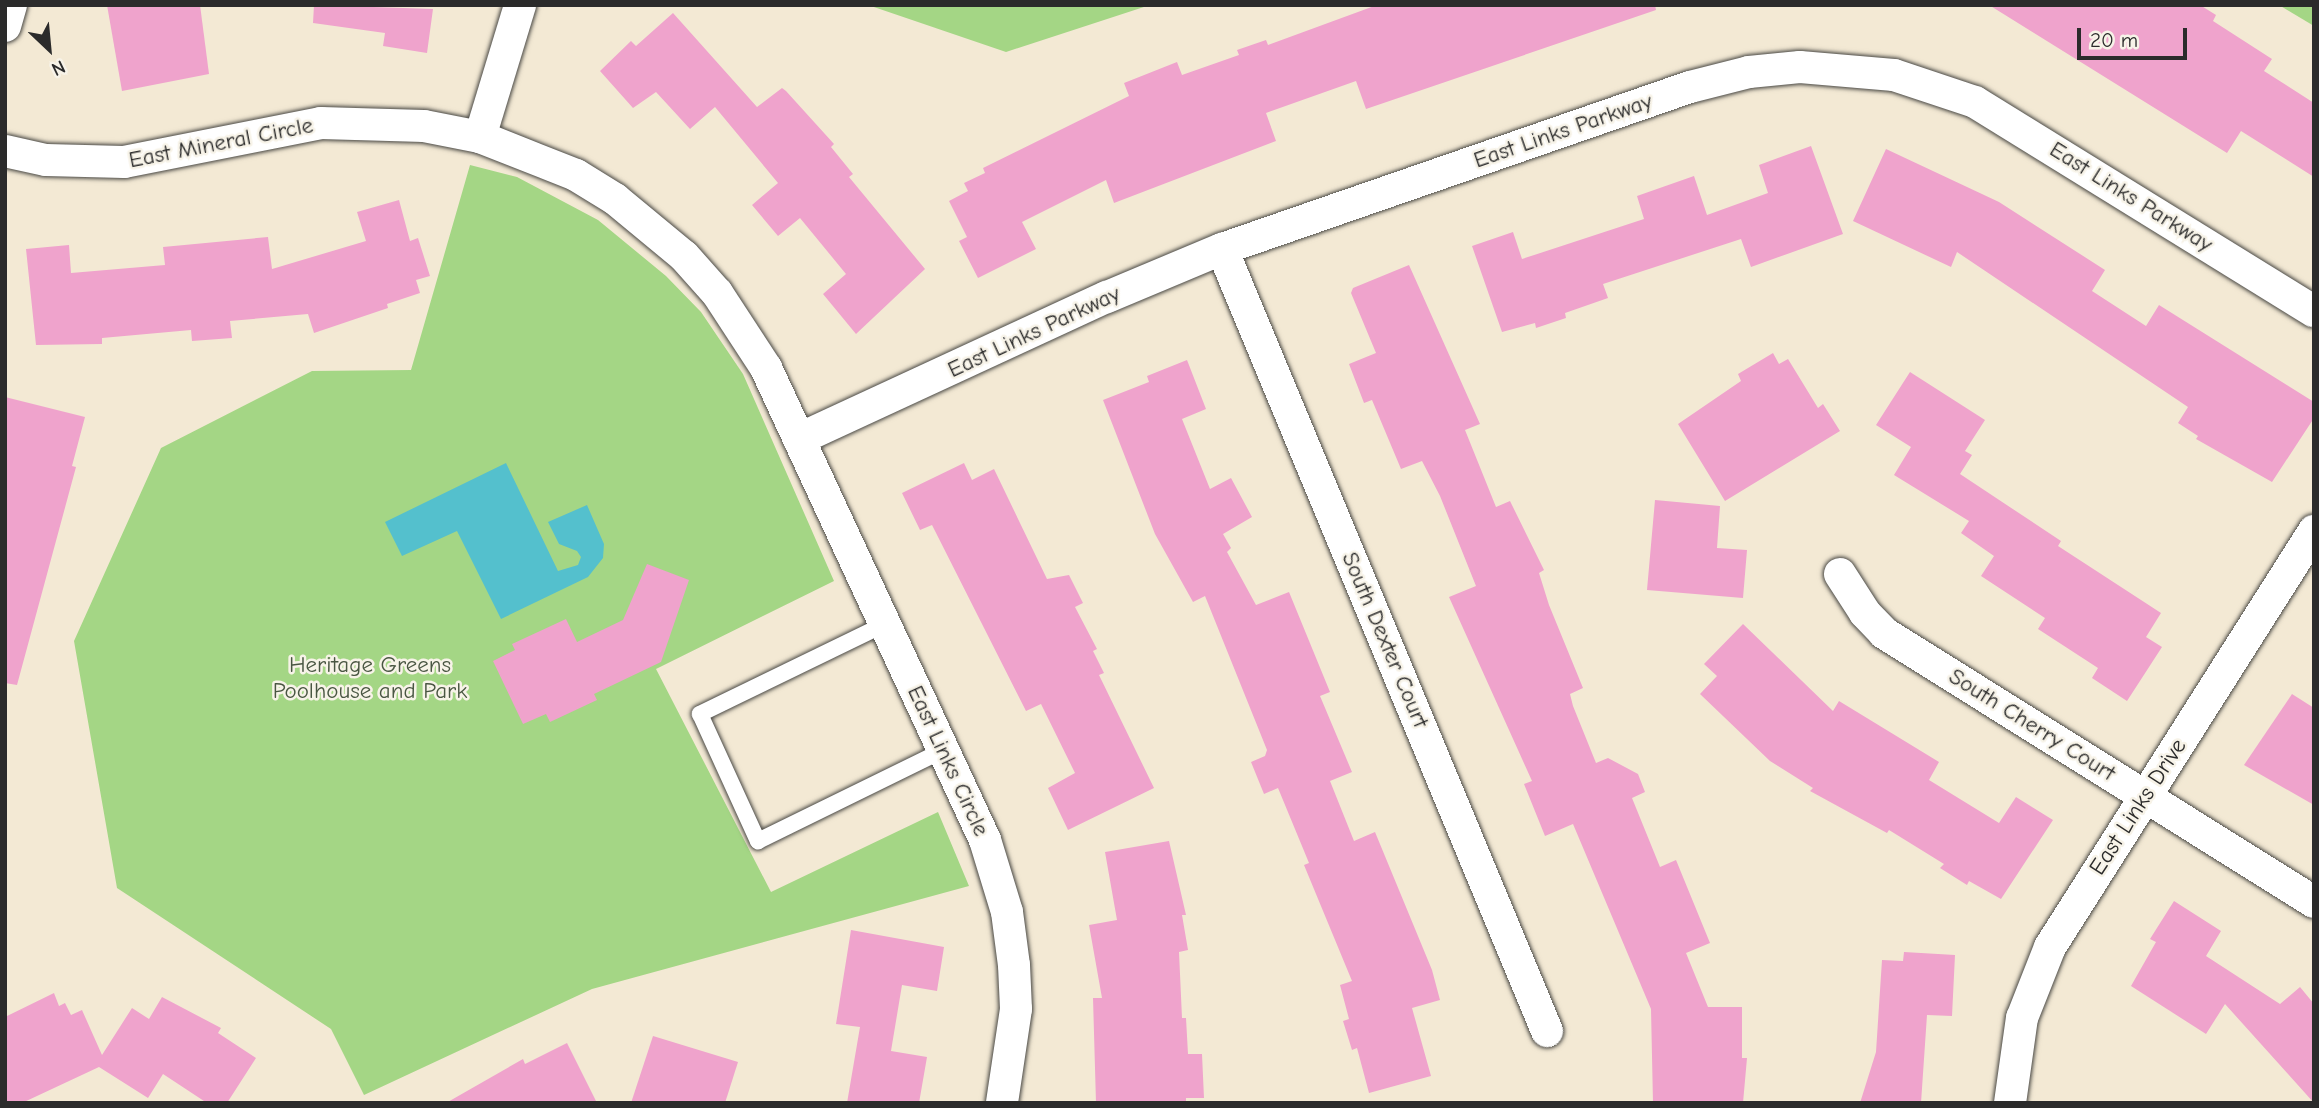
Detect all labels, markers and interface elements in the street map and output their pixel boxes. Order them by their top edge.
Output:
north arrow [14,14,84,84]
scale bar [2081,14,2191,58]
text: 20 m [2090,28,2138,52]
text: N [48,55,69,80]
street label: East Links Parkway [1470,88,1656,174]
street label: East Mineral Circle [127,112,315,174]
street label: East Links Parkway [2044,136,2218,258]
street label: East Links Parkway [943,280,1125,384]
street label: South Dexter Court [1336,548,1434,732]
park label: Heritage Greens Poolhouse and Park [273,651,467,705]
street label: South Cherry Court [1944,663,2120,787]
street label: East Links Circle [901,681,995,841]
street label: East Links Drive [2084,734,2192,880]

